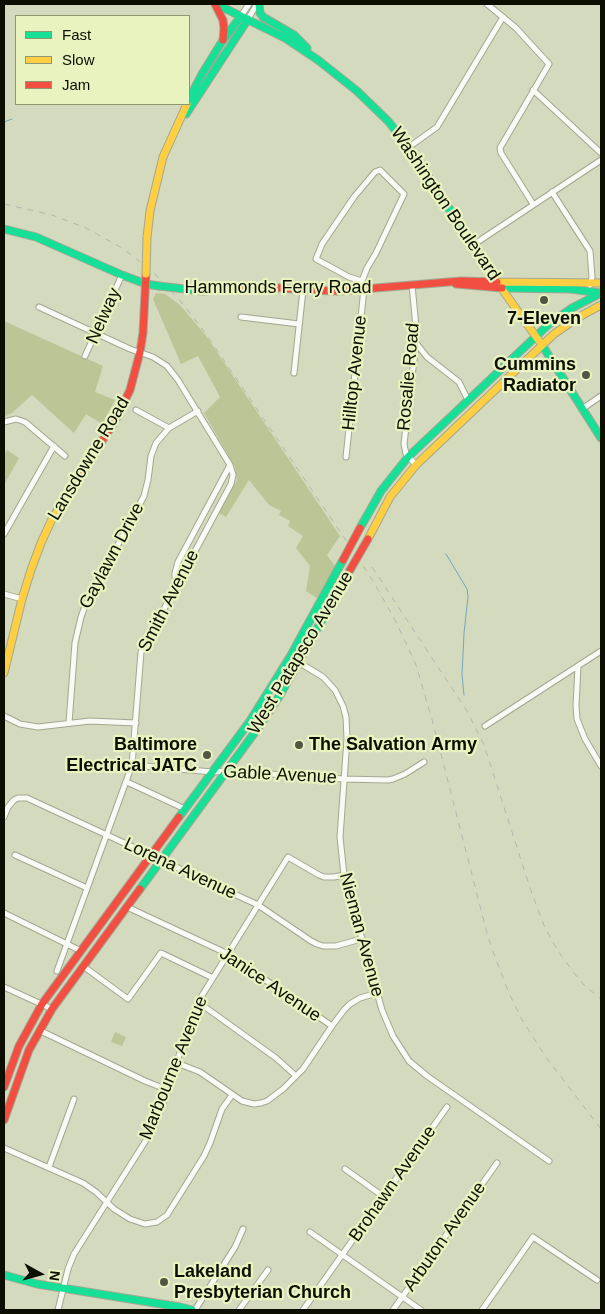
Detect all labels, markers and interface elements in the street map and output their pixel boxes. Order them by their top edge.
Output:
legend [15,15,190,105]
text: Fast [62,26,91,43]
text: Slow [62,51,95,68]
text: Jam [62,76,90,93]
street label: Washington Boulevard [386,123,504,285]
street label: Hammonds Ferry Road [184,277,372,299]
street label: Nelway [82,285,126,347]
marker: 7-Eleven [538,294,550,306]
place label: 7-Eleven [507,308,581,330]
street label: Hilltop Avenue [338,314,372,432]
street label: Rosalie Road [394,322,424,432]
place label: Cummins Radiator [494,354,576,396]
marker: Cummins Radiator [580,369,592,381]
street label: Lansdowne Road [44,393,134,525]
street label: Gaylawn Drive [75,499,149,613]
street label: Smith Avenue [134,546,204,656]
street label: West Patapsco Avenue [244,568,358,738]
place label: Baltimore Electrical JATC [66,734,197,776]
place label: The Salvation Army [309,734,477,756]
marker: The Salvation Army [293,739,305,751]
marker: Baltimore Electrical JATC [201,749,213,761]
street label: Gable Avenue [223,761,337,789]
street label: Lorena Avenue [120,833,240,905]
street label: Nieman Avenue [334,871,388,999]
street label: Janice Avenue [215,943,325,1027]
street label: Marbourne Avenue [135,993,213,1143]
street label: Brohawn Avenue [345,1122,441,1246]
street label: Arbuton Avenue [399,1178,491,1296]
north arrow [15,1249,65,1299]
place label: Lakeland Presbyterian Church [174,1261,351,1304]
text: N [46,1270,63,1282]
marker: Lakeland Presbyterian Church [158,1276,170,1288]

